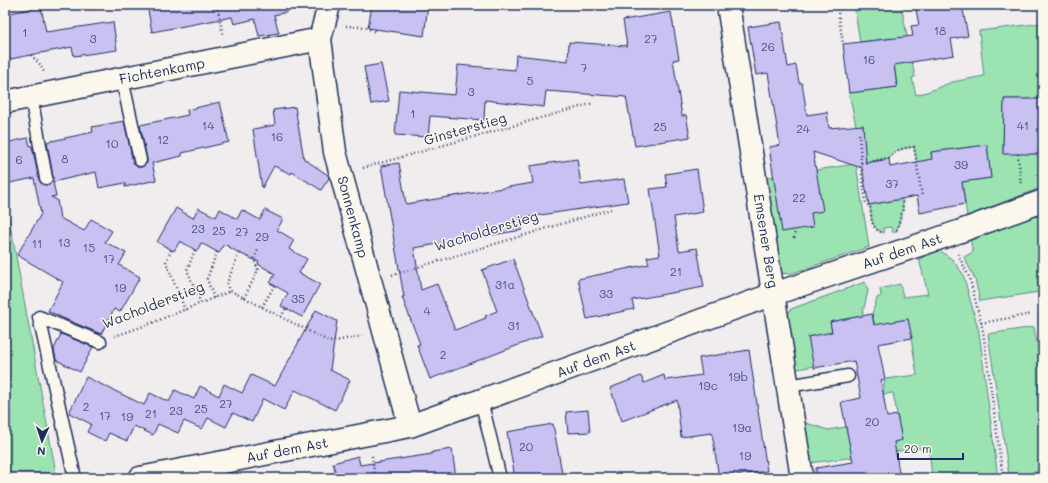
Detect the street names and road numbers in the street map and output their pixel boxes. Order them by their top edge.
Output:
street label: Fichtenkamp [117,53,206,88]
street label: Ginsterstieg [421,108,508,149]
street label: Sonnenkamp [333,174,374,260]
street label: Emsener Berg [750,192,783,289]
street label: Wacholderstieg [432,206,540,255]
street label: Auf dem Ast [859,228,944,273]
street label: Wacholderstieg [99,276,206,333]
street label: Auf dem Ast [554,335,638,382]
street label: Auf dem Ast [244,432,330,467]

